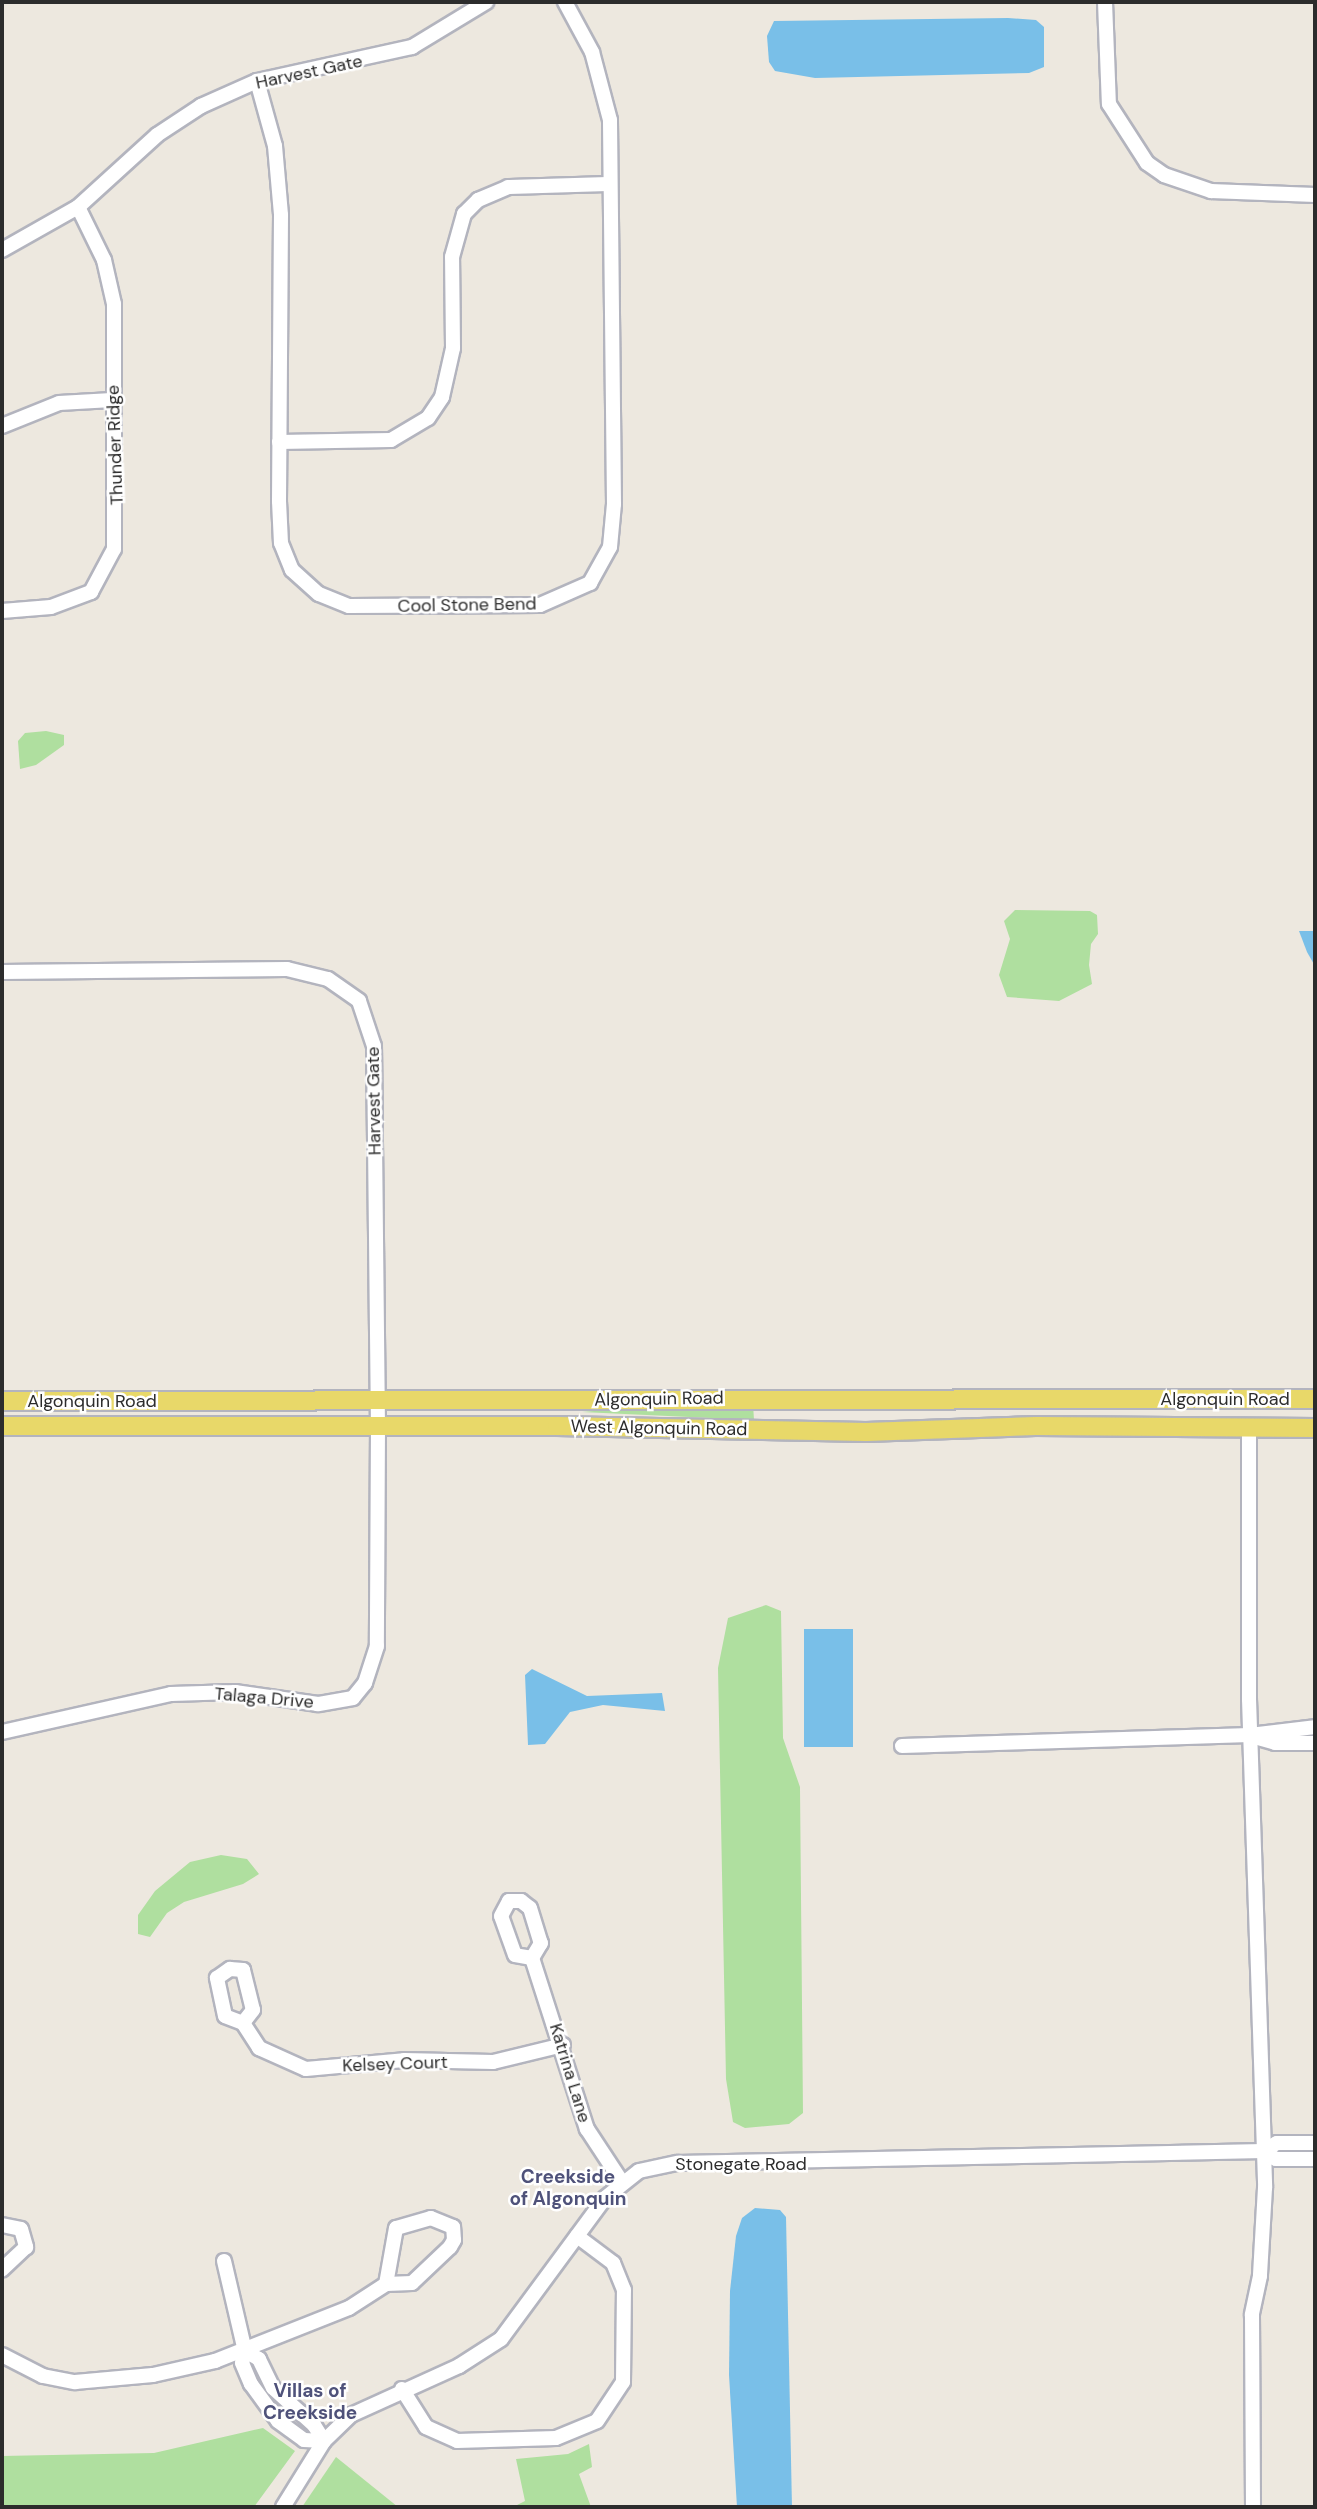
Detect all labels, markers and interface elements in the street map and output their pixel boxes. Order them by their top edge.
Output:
street label: Harvest Gate [254,50,364,94]
street label: Thunder Ridge [102,385,128,505]
street label: Cool Stone Bend [397,593,537,617]
street label: Harvest Gate [362,1046,386,1156]
street label: Algonquin Road [594,1387,724,1411]
street label: Algonquin Road [1160,1388,1290,1410]
street label: Algonquin Road [27,1390,157,1412]
street label: West Algonquin Road [570,1416,748,1440]
street label: Talaga Drive [213,1683,315,1713]
street label: Katrina Lane [545,2021,595,2125]
street label: Kelsey Court [342,2051,448,2077]
street label: Stonegate Road [675,2153,807,2175]
district label: Creekside of Algonquin [510,2166,626,2210]
district label: Villas of Creekside [263,2380,357,2424]

